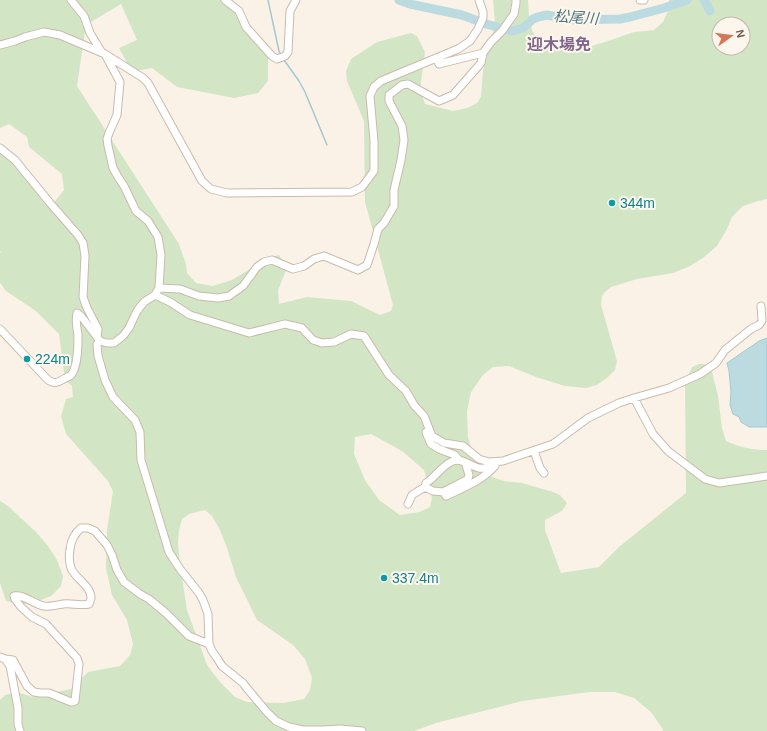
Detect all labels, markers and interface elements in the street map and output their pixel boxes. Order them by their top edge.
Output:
water label: 松尾川 [553,7,601,27]
north arrow [711,16,751,56]
text: N [734,28,747,39]
district label: 迎木場免 [527,36,591,53]
place label: 344m [620,195,655,211]
marker: 344m [607,198,617,208]
place label: 224m [35,351,70,367]
marker: 224m [22,354,32,364]
place label: 337.4m [392,570,439,586]
marker: 337.4m [379,573,389,583]

